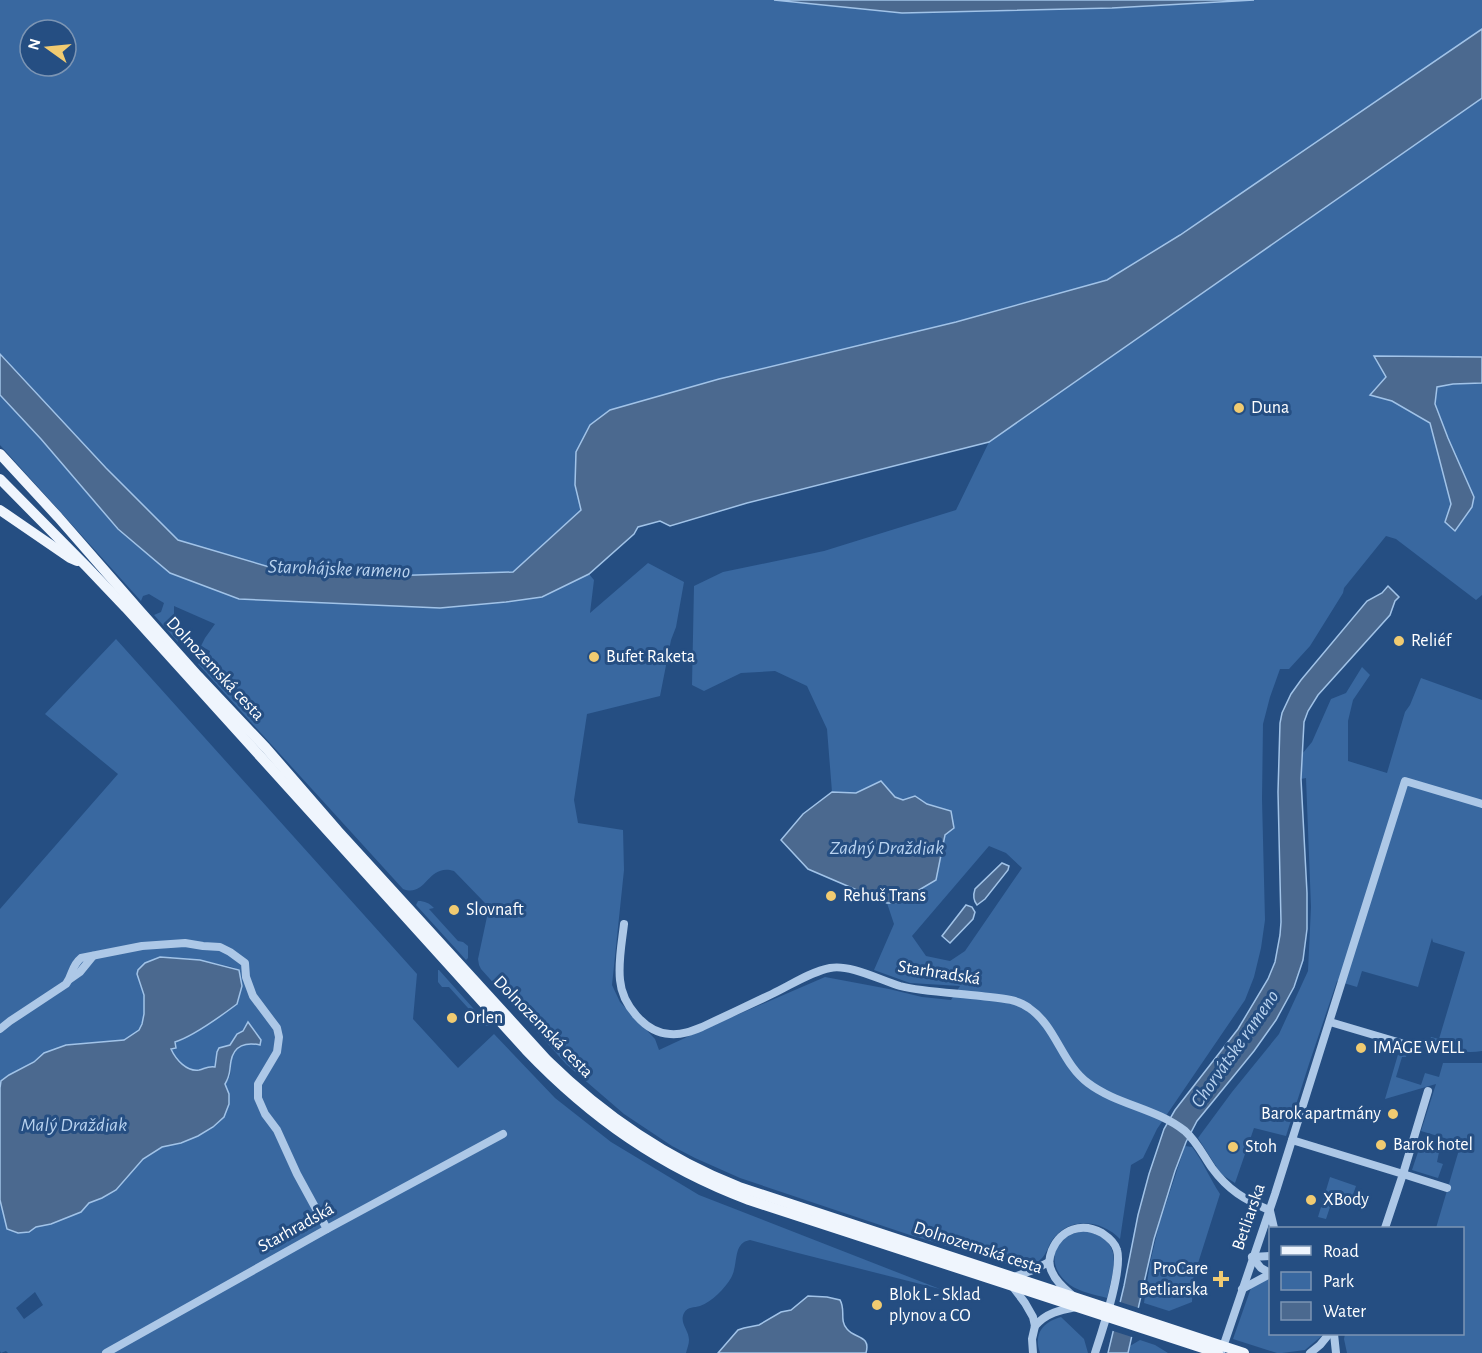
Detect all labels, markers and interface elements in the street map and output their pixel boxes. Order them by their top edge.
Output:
north arrow [18,18,78,78]
text: N [25,37,44,52]
place label: Duna [1251,399,1289,417]
marker: Duna [1232,401,1246,415]
water label: Starohájske rameno [268,557,410,581]
street label: Dolnozemská cesta [163,614,267,724]
place label: Reliéf [1411,632,1453,650]
marker: Reliéf [1392,634,1406,648]
place label: Bufet Raketa [606,648,695,666]
marker: Bufet Raketa [587,650,601,664]
water label: Zadný Draždiak [830,838,944,858]
place label: Rehuš Trans [843,887,926,905]
marker: Rehuš Trans [824,889,838,903]
place label: Slovnaft [466,901,524,919]
marker: Slovnaft [447,903,461,917]
street label: Starhradská [896,958,982,988]
street label: Dolnozemská cesta [490,972,596,1082]
water label: Chorvátske rameno [1187,987,1283,1111]
place label: Orlen [464,1009,503,1027]
marker: Orlen [445,1011,459,1025]
place label: IMAGE WELL [1373,1039,1465,1057]
marker: IMAGE WELL [1354,1041,1368,1055]
place label: Barok apartmány [1261,1105,1381,1123]
marker: Barok apartmány [1386,1107,1400,1121]
water label: Malý Draždiak [21,1115,127,1135]
place label: Barok hotel [1393,1136,1473,1154]
place label: Stoh [1245,1138,1277,1156]
marker: Barok hotel [1374,1138,1388,1152]
marker: Stoh [1226,1140,1240,1154]
street label: Betliarska [1229,1181,1269,1253]
place label: XBody [1323,1191,1369,1209]
marker: XBody [1304,1193,1318,1207]
street label: Starhradská [255,1200,337,1256]
street label: Dolnozemská cesta [911,1219,1045,1277]
legend [1269,1227,1464,1335]
text: Road [1323,1243,1359,1261]
place label: ProCare Betliarska [1139,1260,1208,1299]
marker: ProCare Betliarska [1212,1270,1230,1288]
text: Park [1323,1273,1355,1291]
place label: Blok L - Sklad plynov a CO [889,1286,981,1325]
marker: Blok L - Sklad plynov a CO [870,1298,884,1312]
text: Water [1323,1303,1366,1321]

